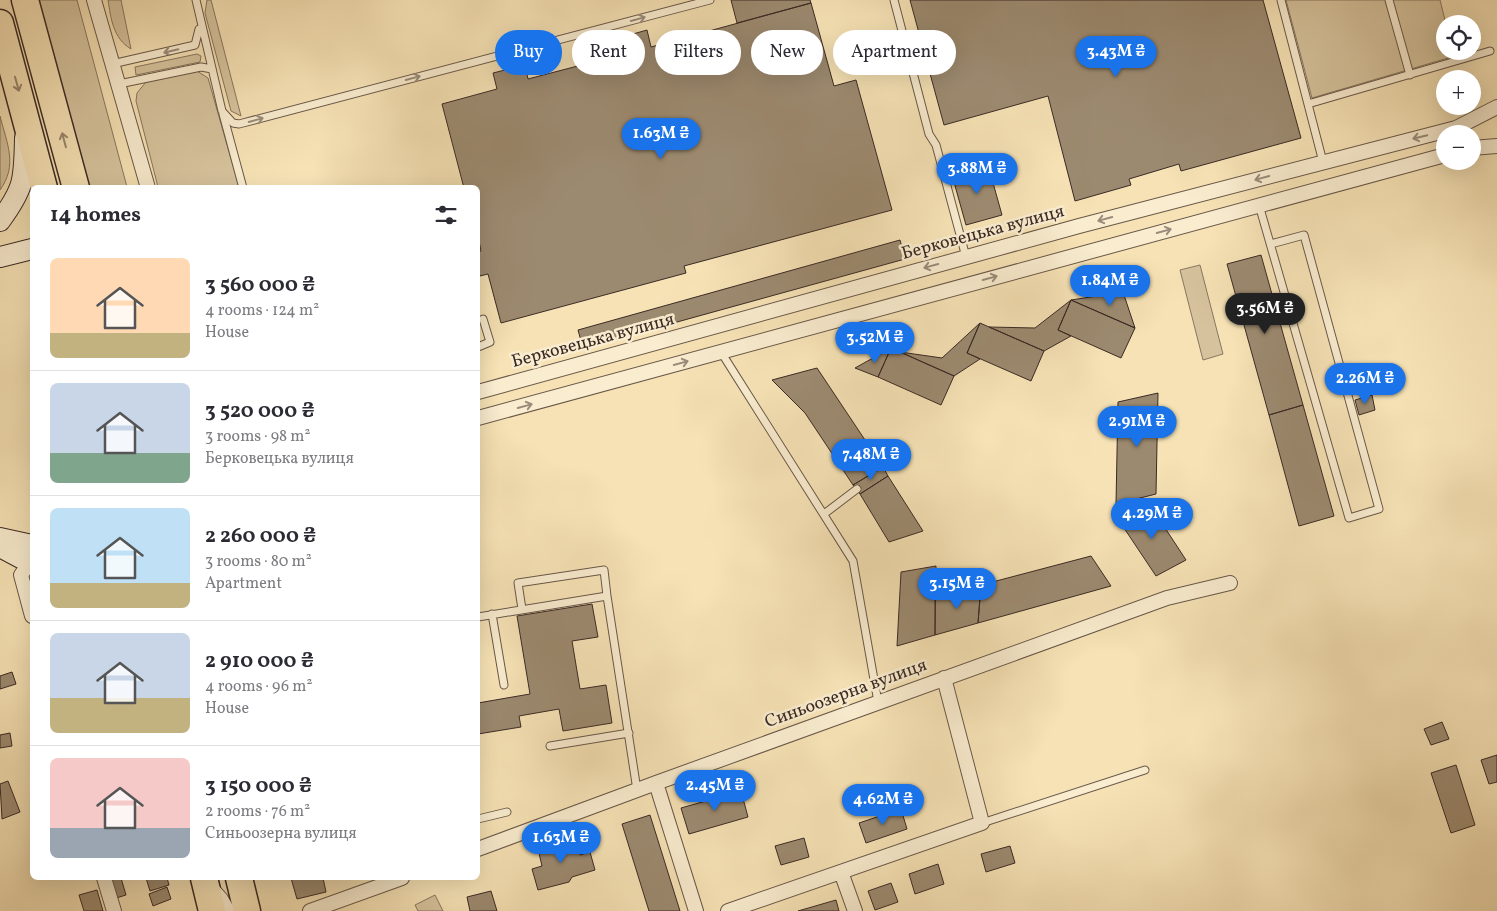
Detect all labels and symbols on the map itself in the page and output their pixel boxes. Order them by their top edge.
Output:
one-way arrow [629,14,645,24]
pin: 3.43M ₴ [1070,36,1162,78]
one-way arrow [164,46,180,56]
one-way arrow [405,73,421,83]
one-way arrow [13,75,23,91]
one-way arrow [247,114,263,124]
pin: 1.63M ₴ [615,118,707,160]
one-way arrow [58,133,68,149]
one-way arrow [1412,133,1428,142]
pin: 3.88M ₴ [931,152,1023,195]
one-way arrow [1255,174,1271,183]
street label: Берковецька вулиця [899,199,1067,267]
one-way arrow [1097,215,1113,224]
one-way arrow [1155,225,1171,235]
one-way arrow [924,262,940,272]
pin: 1.84M ₴ [1064,264,1156,307]
one-way arrow [981,273,997,283]
pin: 3.56M ₴ [1219,292,1311,335]
street label: Берковецька вулиця [509,307,677,375]
pin: 3.52M ₴ [829,322,921,364]
one-way arrow [673,357,689,367]
pin: 2.26M ₴ [1319,362,1411,405]
one-way arrow [516,400,532,410]
pin: 2.91M ₴ [1091,406,1183,448]
pin: 7.48M ₴ [825,438,917,481]
pin: 4.29M ₴ [1106,498,1198,540]
pin: 3.15M ₴ [911,568,1003,610]
street label: Синьоозерна вулиця [762,653,930,735]
pin: 2.45M ₴ [669,770,761,812]
pin: 4.62M ₴ [837,784,929,826]
pin: 1.63M ₴ [515,822,607,864]

